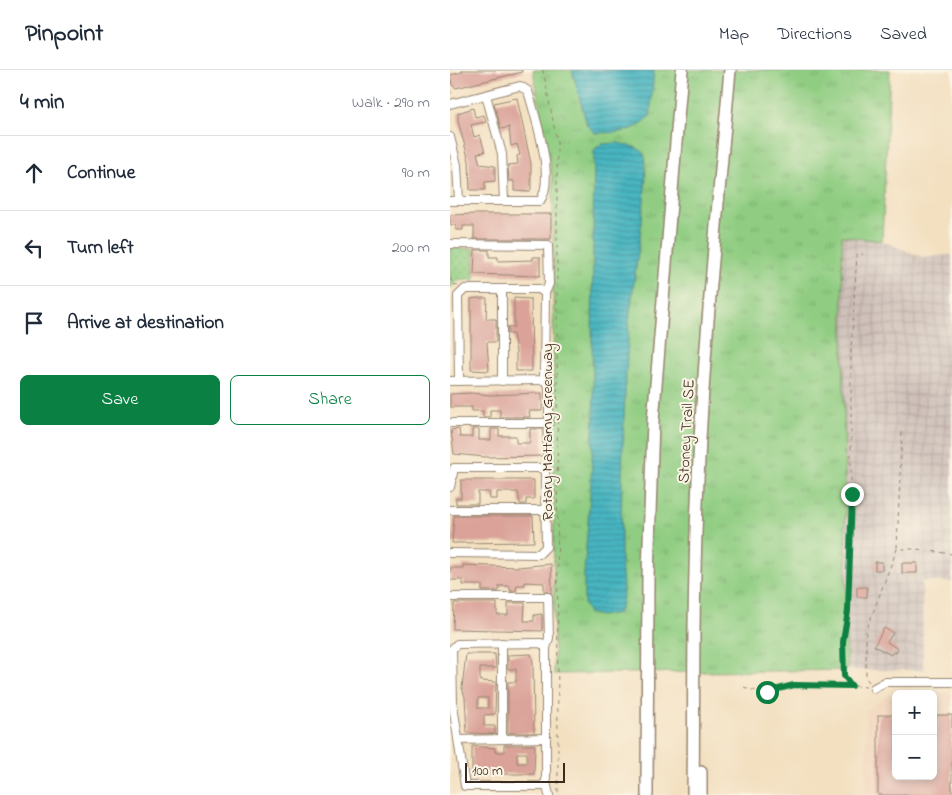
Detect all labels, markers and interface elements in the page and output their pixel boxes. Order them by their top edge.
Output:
text: Pinpoint [25,17,103,52]
text: Map [719,22,749,48]
text: Directions [777,22,852,48]
text: Saved [880,22,927,48]
text: 4 min [20,88,64,118]
text: Walk · 290 m [352,91,430,115]
icon: ahead [20,159,48,187]
text: Continue [67,160,135,187]
text: 90 m [402,161,430,185]
icon: left [20,234,48,262]
text: Turn left [67,235,134,262]
text: 200 m [392,236,430,260]
icon: arrive [20,309,48,337]
text: Arrive at destination [67,310,224,337]
street label: Rotary Mattamy Greenway [536,343,560,521]
button: Save [20,375,220,425]
button: Share [230,375,430,425]
street label: Stoney Trail SE [672,378,702,484]
route end [841,483,864,506]
route start [756,681,779,704]
map controls [892,690,937,780]
button: + [892,690,937,735]
button: − [892,735,937,780]
scale bar [465,760,565,783]
text: 100 m [472,761,503,782]

